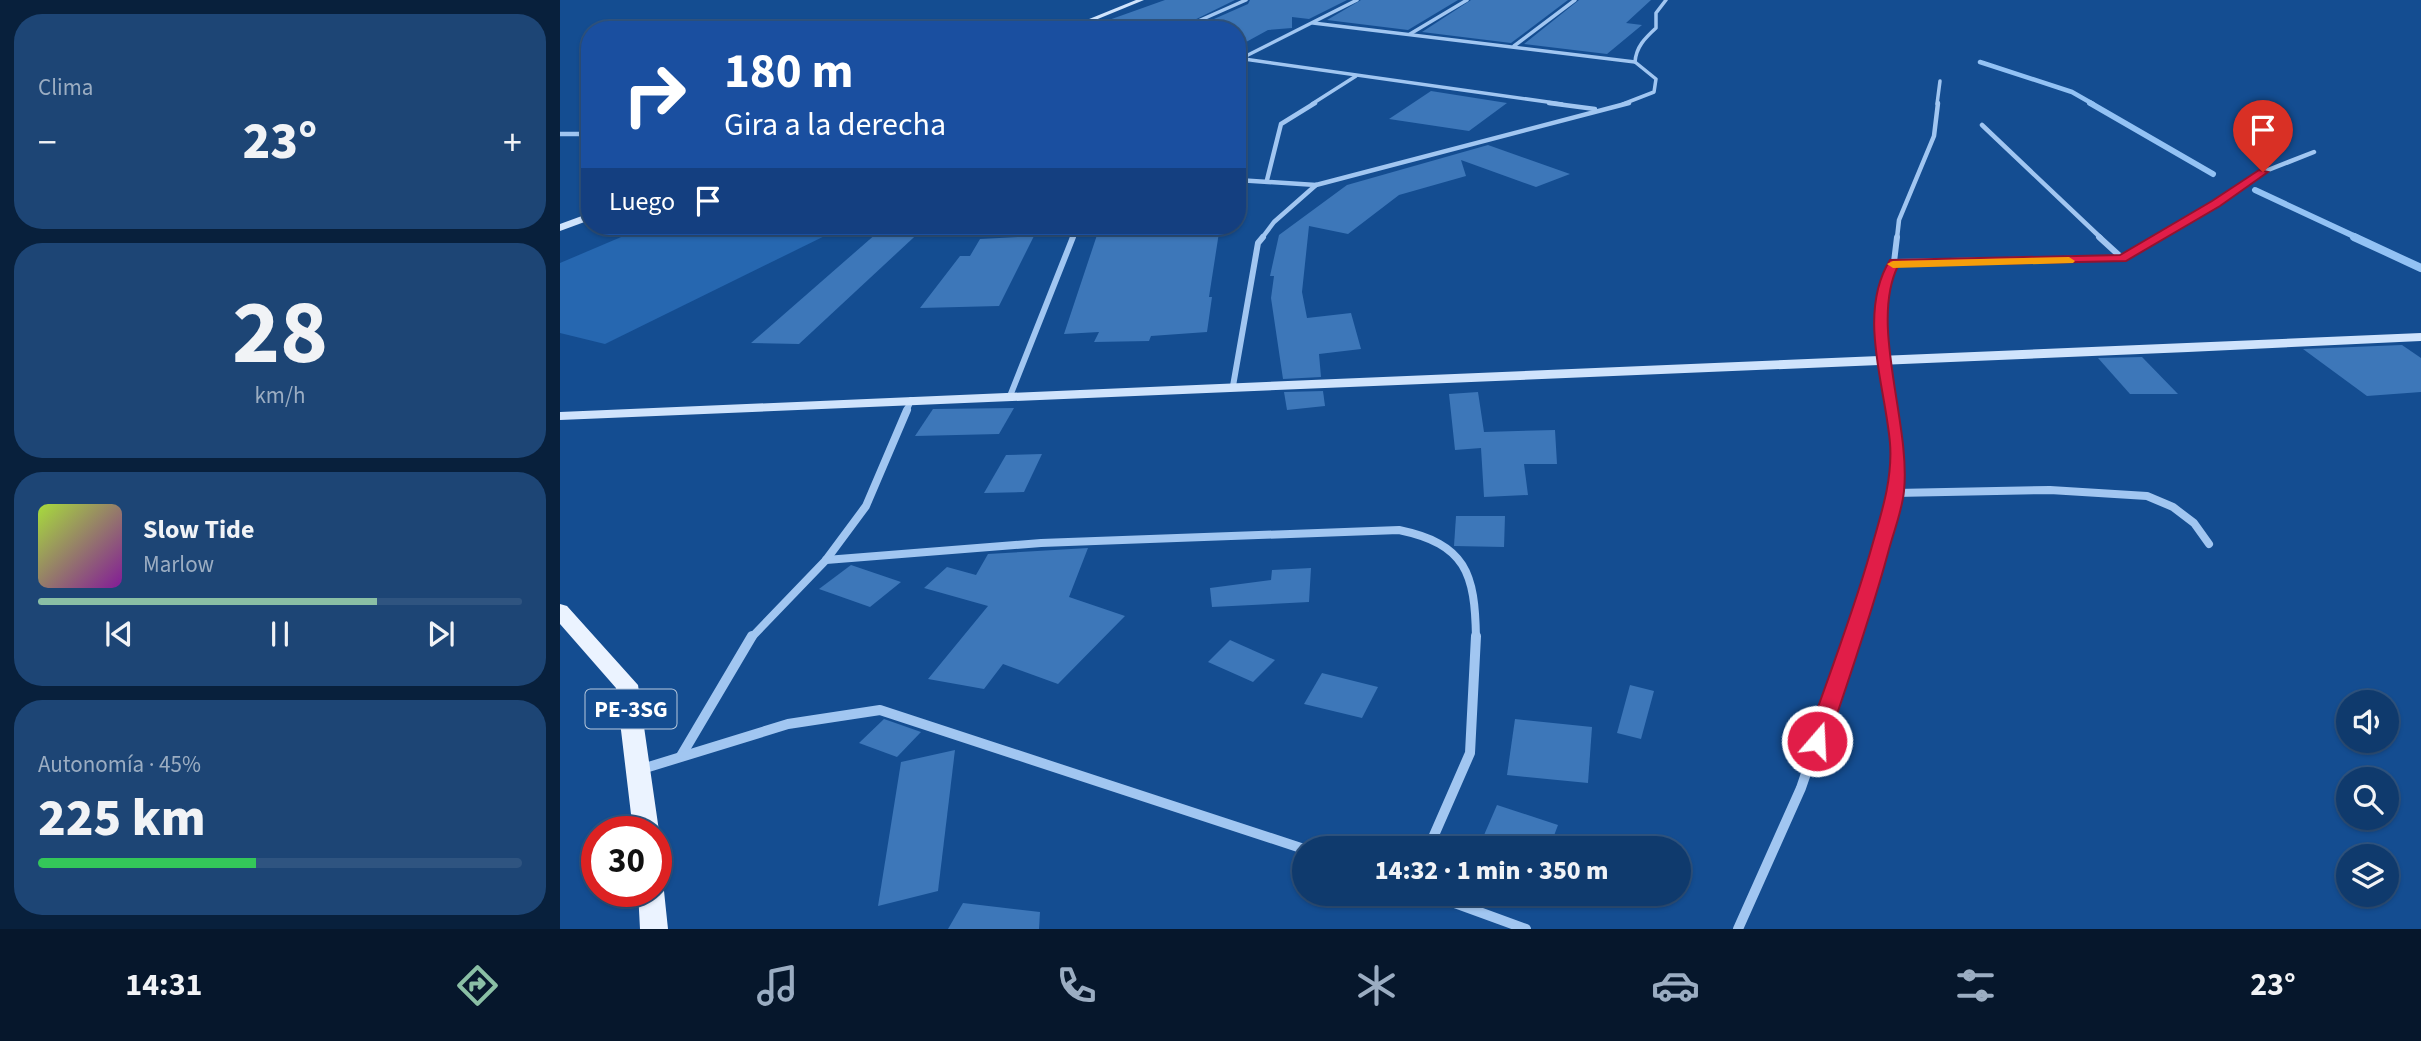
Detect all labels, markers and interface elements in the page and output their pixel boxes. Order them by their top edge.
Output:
text: 180 m [724,37,853,107]
icon: right [609,49,700,140]
text: Clima [38,71,93,104]
pin [2233,100,2293,172]
text: Gira a la derecha [724,102,946,148]
text: 23° [243,105,317,179]
icon: arrive [2244,111,2282,149]
text: − [38,116,57,170]
text: + [503,116,522,170]
icon: arrive [689,182,727,220]
text: Luego [609,183,675,220]
text: 28 [232,269,328,398]
text: km/h [254,379,306,412]
text: Slow Tide [143,511,254,548]
text: Marlow [143,548,214,581]
icon: previous [100,615,138,653]
icon: pause [261,615,299,653]
icon: next [422,615,460,653]
road number: PE-3SG [585,690,676,729]
map controls [2336,690,2399,907]
button: sound [2336,690,2399,753]
position arrow [1780,704,1854,778]
text: Autonomía · 45% [38,748,201,781]
button: search [2336,767,2399,830]
text: 225 km [38,782,206,856]
speed limit sign: 30 [581,816,672,907]
button: layers [2336,844,2399,907]
text: 14:32 · 1 min · 350 m [1375,852,1608,889]
icon: directions [453,961,502,1010]
icon: music [753,961,802,1010]
icon: phone [1052,961,1101,1010]
icon: climate [1352,961,1401,1010]
icon: car [1651,961,1700,1010]
icon: filters [1951,961,2000,1010]
text: 14:31 [125,962,202,1008]
text: 23° [2250,962,2296,1008]

